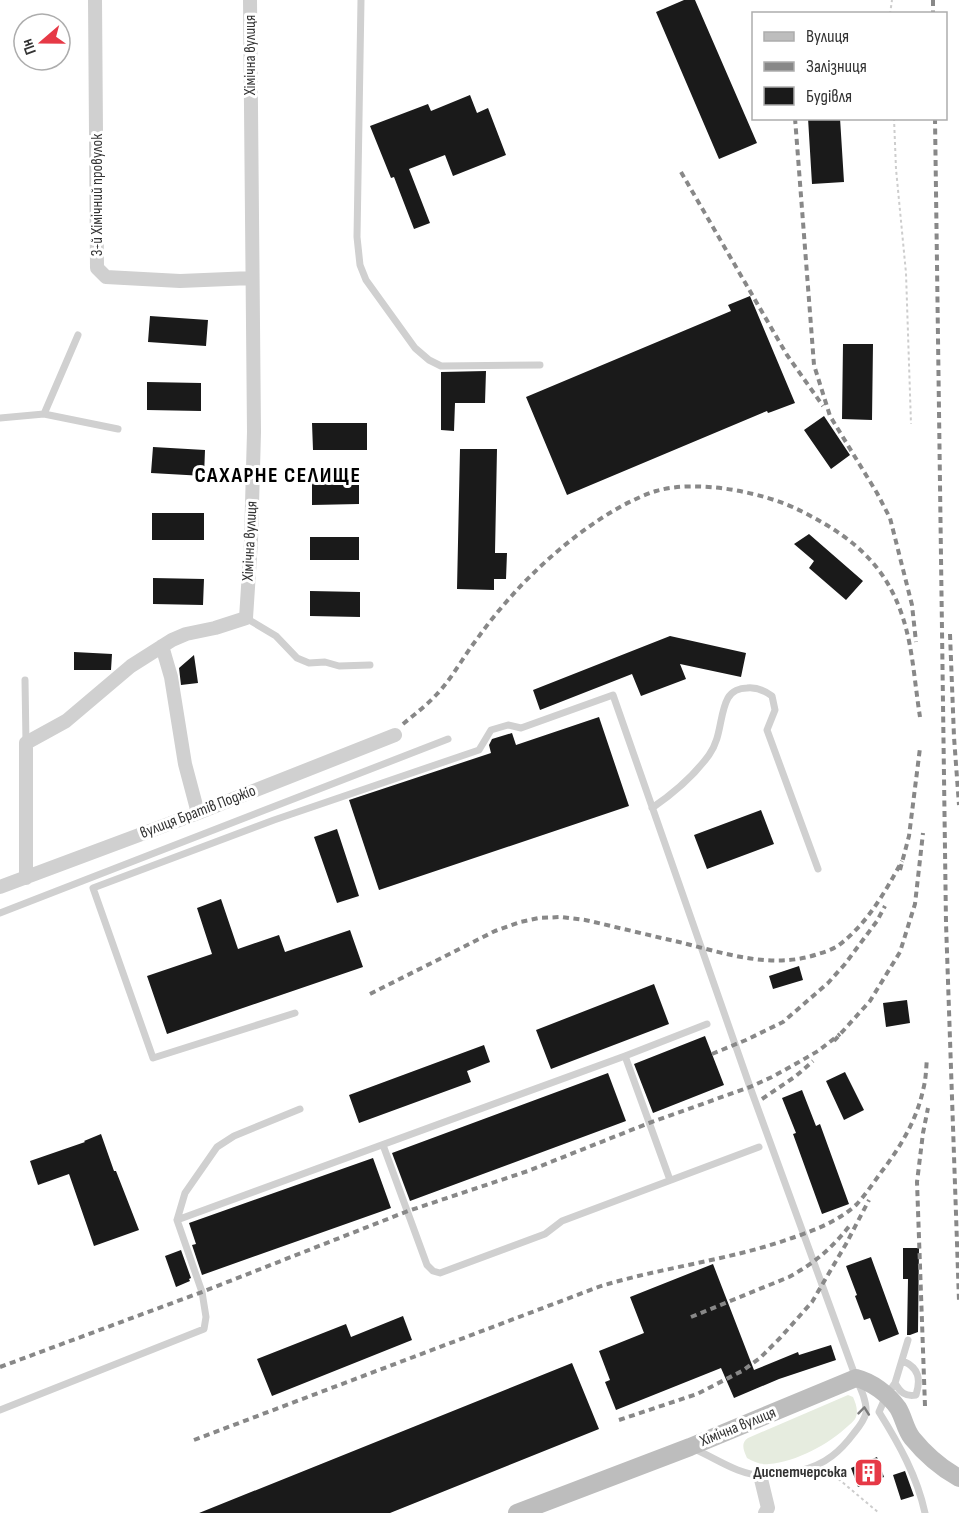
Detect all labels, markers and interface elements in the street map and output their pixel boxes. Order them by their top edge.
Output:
north arrow [12,12,72,72]
legend [752,12,947,120]
street label: Хімічна вулиця [241,15,260,96]
text: Вулиця [806,26,849,47]
text: Пн [18,36,41,57]
text: Залізниця [806,56,867,77]
text: Будівля [806,86,852,107]
street label: 3-й Хімічний провулок [88,133,107,256]
district label: САХАРНЕ СЕЛИЩЕ [194,462,362,489]
street label: Хімічна вулиця [238,500,262,583]
street label: вулиця Братів Поджіо [137,781,259,843]
street label: Хімічна вулиця [696,1403,779,1451]
one-way arrow [857,1406,870,1416]
building icon: Диспетчерська [852,1456,884,1488]
place label: Диспетчерська [753,1463,847,1482]

